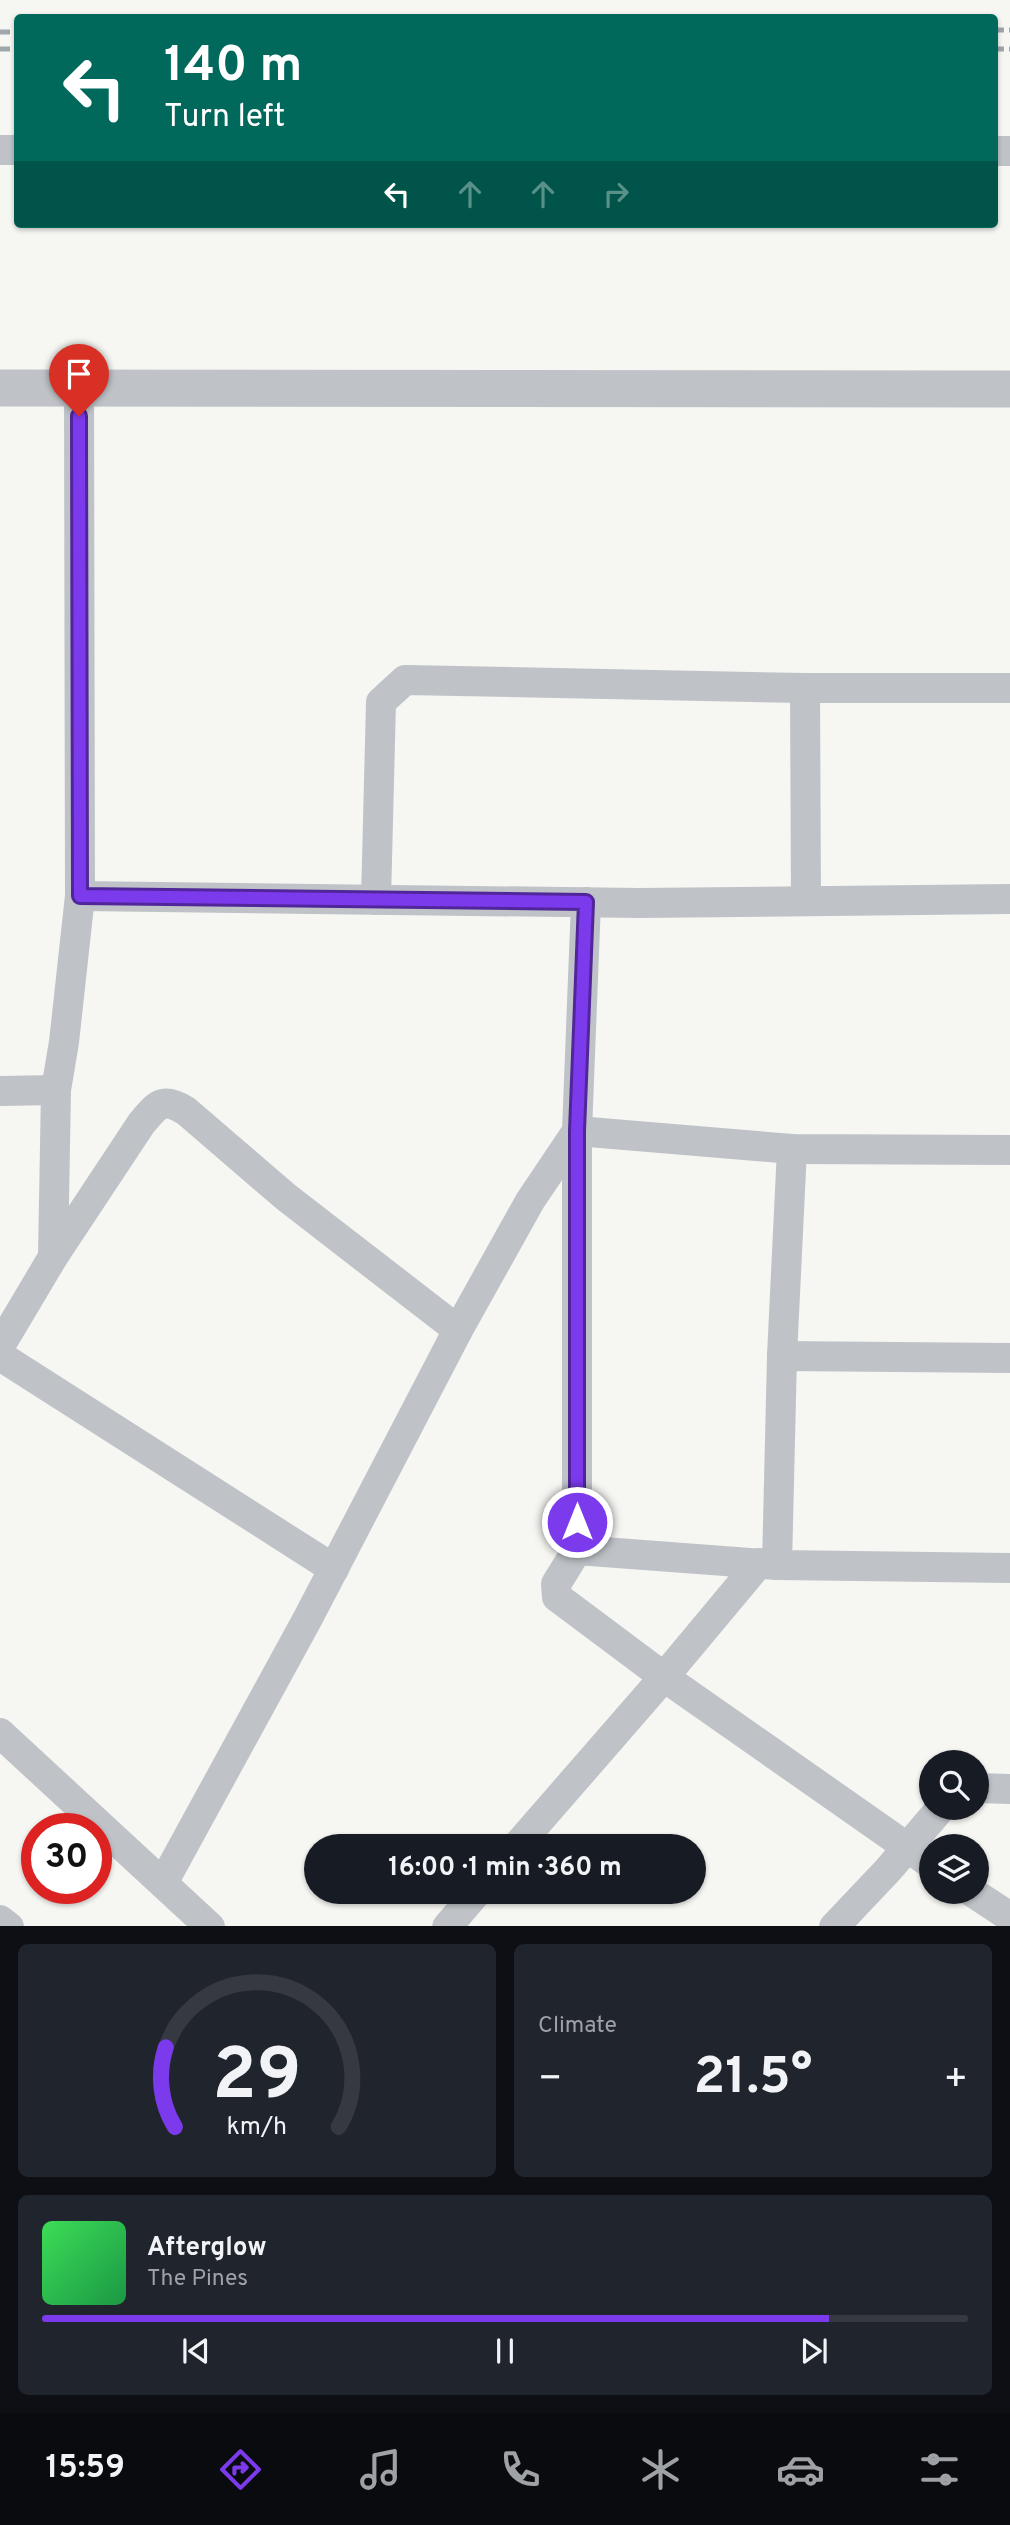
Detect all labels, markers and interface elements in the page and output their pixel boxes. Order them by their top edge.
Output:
text: 140 m [164,37,303,99]
icon: left [49,42,140,133]
text: Turn left [164,98,285,138]
icon: left [378,175,416,213]
icon: ahead [451,175,489,213]
icon: ahead [524,175,562,213]
icon: right [597,175,635,213]
pin [49,344,109,416]
icon: arrive [60,355,98,393]
position arrow [540,1485,614,1559]
map controls [919,1750,989,1904]
button: search [919,1750,989,1820]
speed limit sign: 30 [21,1813,112,1904]
button: layers [919,1834,989,1904]
text: 16:00 · 1 min · 360 m [388,1852,622,1885]
text: Climate [538,2012,617,2041]
text: 29 [212,2033,302,2125]
text: 21.5° [694,2046,812,2112]
text: − [538,2056,563,2105]
text: + [943,2056,968,2105]
text: km/h [227,2111,287,2143]
text: Afterglow [147,2232,267,2265]
text: The Pines [147,2265,248,2294]
icon: previous [177,2332,215,2370]
icon: pause [486,2332,524,2370]
icon: next [795,2332,833,2370]
icon: directions [216,2445,265,2494]
icon: music [356,2445,405,2494]
icon: phone [496,2445,545,2494]
icon: climate [636,2445,685,2494]
icon: car [776,2445,825,2494]
icon: filters [915,2445,964,2494]
text: 15:59 [45,2449,125,2489]

